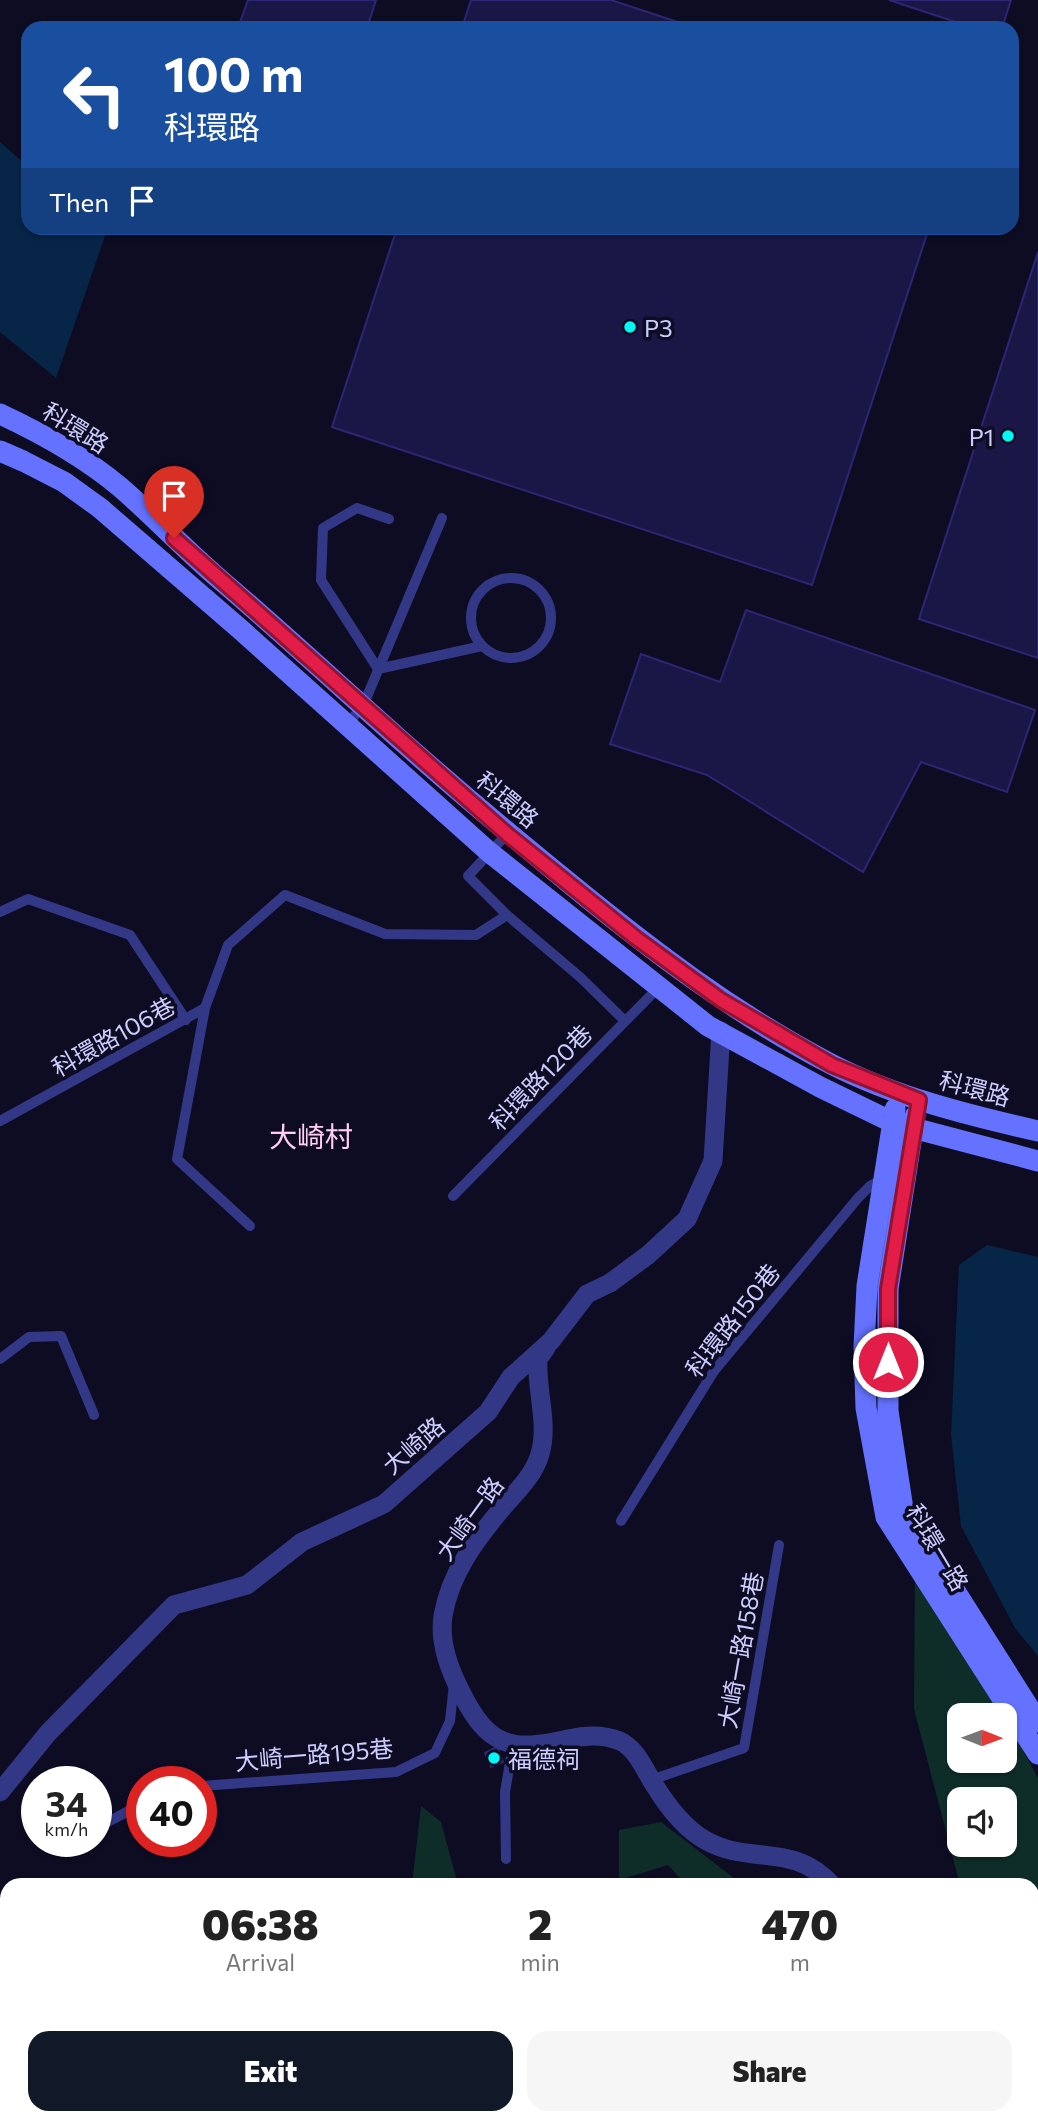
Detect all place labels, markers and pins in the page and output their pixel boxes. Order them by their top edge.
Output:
place label: P3 [644,313,673,342]
marker: P3 [622,319,638,335]
place label: P1 [969,422,994,451]
marker: P1 [1000,428,1016,444]
pin [144,466,204,538]
place label: 福德祠 [508,1744,580,1773]
marker: 福德祠 [486,1750,502,1766]

